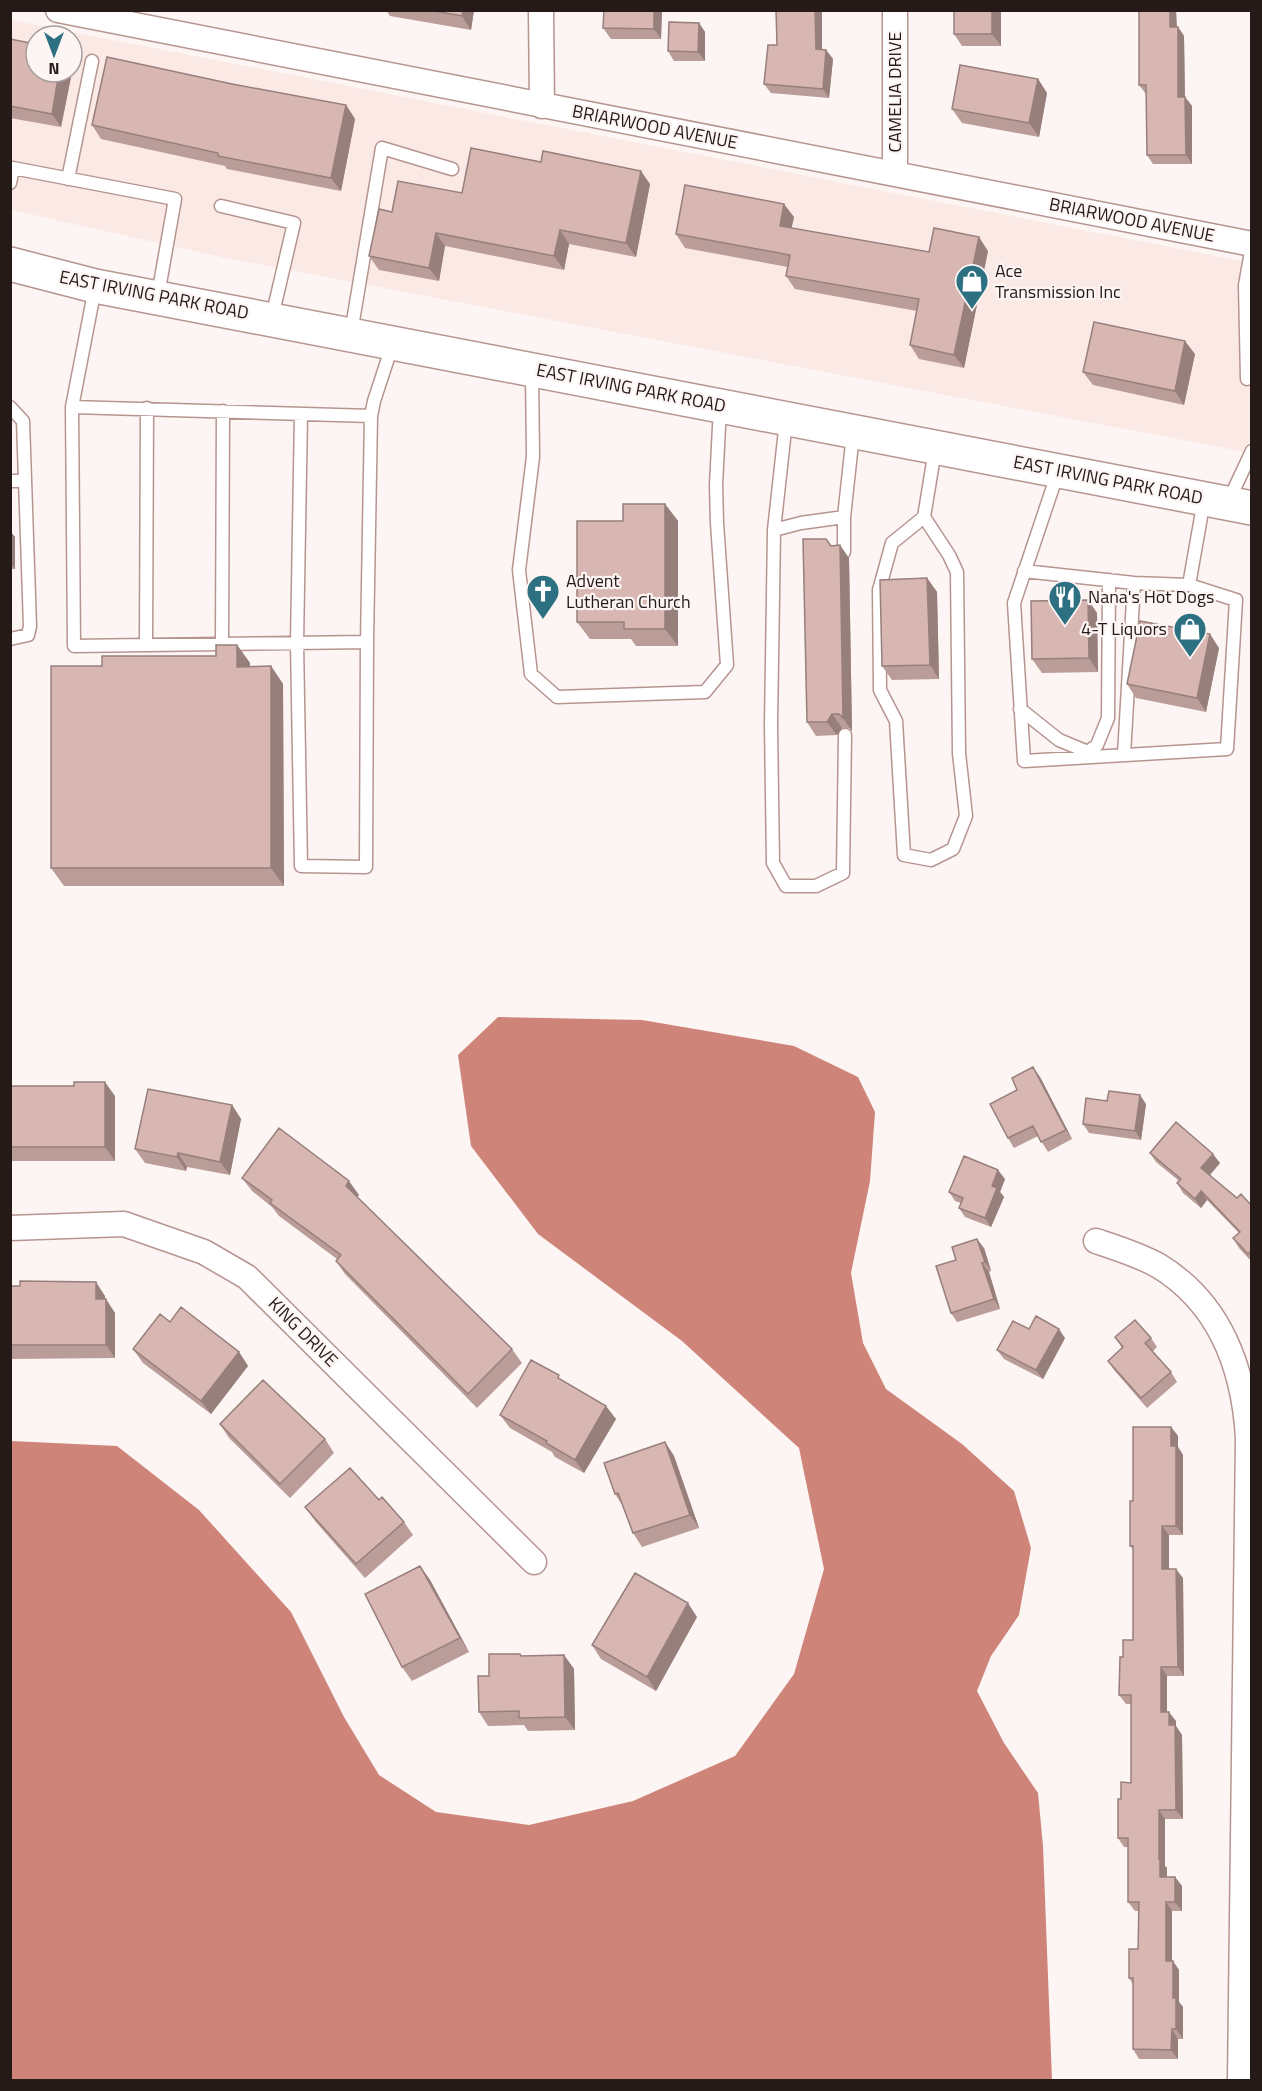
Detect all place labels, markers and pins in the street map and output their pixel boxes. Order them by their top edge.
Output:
place label: Ace Transmission Inc [995,257,1121,305]
shop icon: Ace Transmission Inc [954,263,990,310]
place label: Advent Lutheran Church [566,567,691,615]
church icon: Advent Lutheran Church [525,573,561,620]
restaurant icon: Nana's Hot Dogs [1047,579,1083,626]
place label: Nana's Hot Dogs [1088,583,1214,610]
shop icon: 4-T Liquors [1172,611,1208,658]
place label: 4-T Liquors [1081,615,1167,642]

